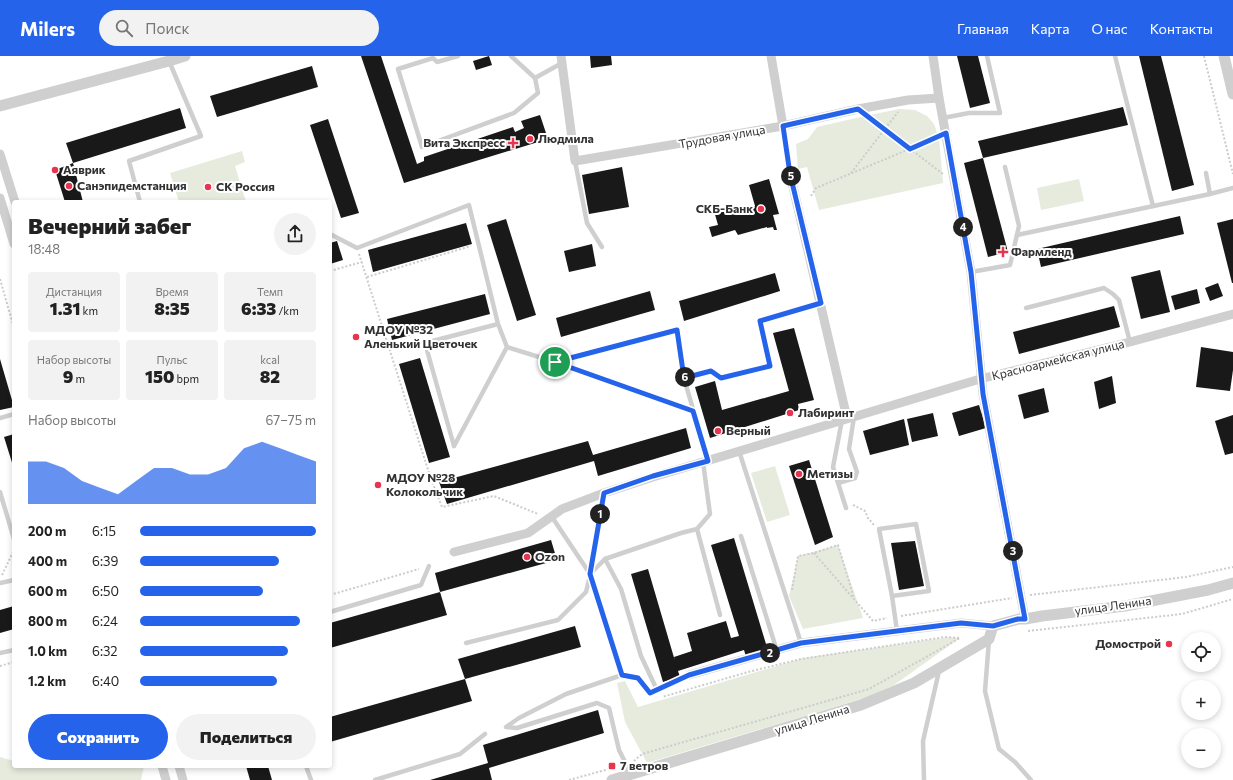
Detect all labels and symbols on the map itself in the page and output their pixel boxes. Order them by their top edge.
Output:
street label: Трудовая улица [677,122,766,151]
place label: Людмила [538,131,594,145]
marker: Людмила [525,134,535,144]
place label: Вита Экспресс [423,135,505,149]
marker: Вита Экспресс [508,138,518,148]
place label: Аяврик [63,162,106,176]
marker: Аяврик [50,165,60,175]
pin: 5 [781,166,801,186]
place label: Санэпидемстанция [77,178,187,192]
place label: СК Россия [216,179,275,193]
marker: Санэпидемстанция [64,181,74,191]
marker: СК Россия [203,182,213,192]
place label: СКБ-Банк [696,201,753,215]
marker: СКБ-Банк [756,204,766,214]
pin: 4 [953,217,973,237]
place label: Фармленд [1011,244,1072,258]
marker: Фармленд [998,247,1008,257]
place label: МДОУ №32 Аленький Цветочек [364,322,478,350]
marker: МДОУ №32 Аленький Цветочек [351,332,361,342]
street label: Красноармейская улица [990,336,1126,382]
pin [538,345,572,379]
pin: 6 [675,367,695,387]
place label: Лабиринт [798,405,855,419]
marker: Лабиринт [785,408,795,418]
place label: Верный [726,423,771,437]
marker: Верный [713,426,723,436]
place label: Метизы [807,466,853,480]
marker: Метизы [794,469,804,479]
place label: МДОУ №28 Колокольчик [386,470,463,498]
marker: МДОУ №28 Колокольчик [373,480,383,490]
pin: 1 [590,504,610,524]
pin: 3 [1003,541,1023,561]
place label: Ozon [535,549,565,563]
marker: Ozon [522,552,532,562]
street label: улица Ленина [1074,593,1152,617]
place label: Домострой [1095,636,1161,650]
marker: Домострой [1164,639,1174,649]
pin: 2 [760,643,780,663]
street label: улица Ленина [773,701,851,737]
place label: 7 ветров [620,758,669,772]
marker: 7 ветров [607,761,617,771]

